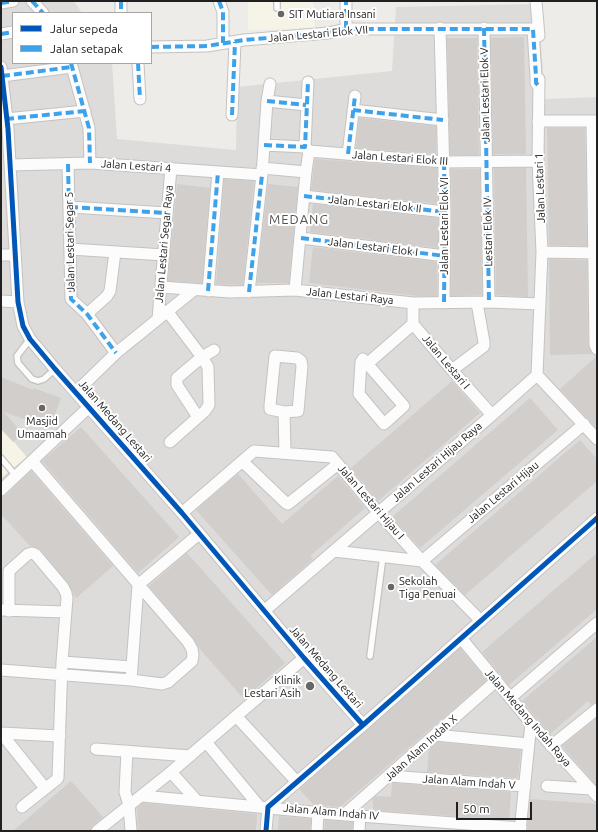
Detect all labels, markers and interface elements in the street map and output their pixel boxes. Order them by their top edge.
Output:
place label: SIT Mutiara Insani [289,7,376,21]
marker: SIT Mutiara Insani [276,9,286,19]
legend [12,12,152,64]
text: Jalur sepeda [50,22,118,35]
street label: Jalan Lestari Elok VII [267,23,369,45]
text: Jalan setapak [50,42,123,55]
street label: Jalan Lestari Elok V [478,48,492,142]
street label: Jalan Lestari Elok III [352,148,448,168]
street label: Jalan Lestari 1 [532,153,548,223]
street label: Jalan Lestari 4 [100,157,172,175]
street label: Jalan Lestari Elok VI [437,177,451,275]
street label: Jalan Lestari Segar Raya [152,185,176,303]
street label: Jalan Lestari Segar 5 [63,191,77,293]
street label: Jalan Lestari Elok II [328,193,422,215]
street label: Lestari Elok IV [481,197,495,267]
district label: MEDANG [269,212,329,228]
street label: Jalan Lestari Elok I [327,235,419,259]
street label: Jalan Lestari Raya [306,285,394,307]
street label: Jalan Lestari I [419,332,473,392]
street label: Jalan Medang Lestari [76,377,154,465]
marker: Masjid Umaamah [37,403,47,413]
place label: Masjid Umaamah [17,414,67,440]
street label: Jalan Lestari Hijau Raya [389,419,485,505]
street label: Jalan Lestari Hijau [465,458,541,526]
street label: Jalan Lestari Hijau I [335,462,407,542]
place label: Sekolah Tiga Penuai [399,574,456,600]
marker: Sekolah Tiga Penuai [386,582,396,592]
street label: Jalan Medang Lestari [287,623,365,711]
street label: Jalan Medang Indah Raya [482,667,574,769]
place label: Klinik Lestari Asih [244,673,301,699]
marker: Klinik Lestari Asih [304,680,316,692]
street label: Jalan Alam Indah X [382,712,460,784]
street label: Jalan Alam Indah V [422,772,516,792]
scale bar [458,794,534,820]
street label: Jalan Alam Indah IV [283,801,379,823]
text: 50 m [463,802,490,815]

